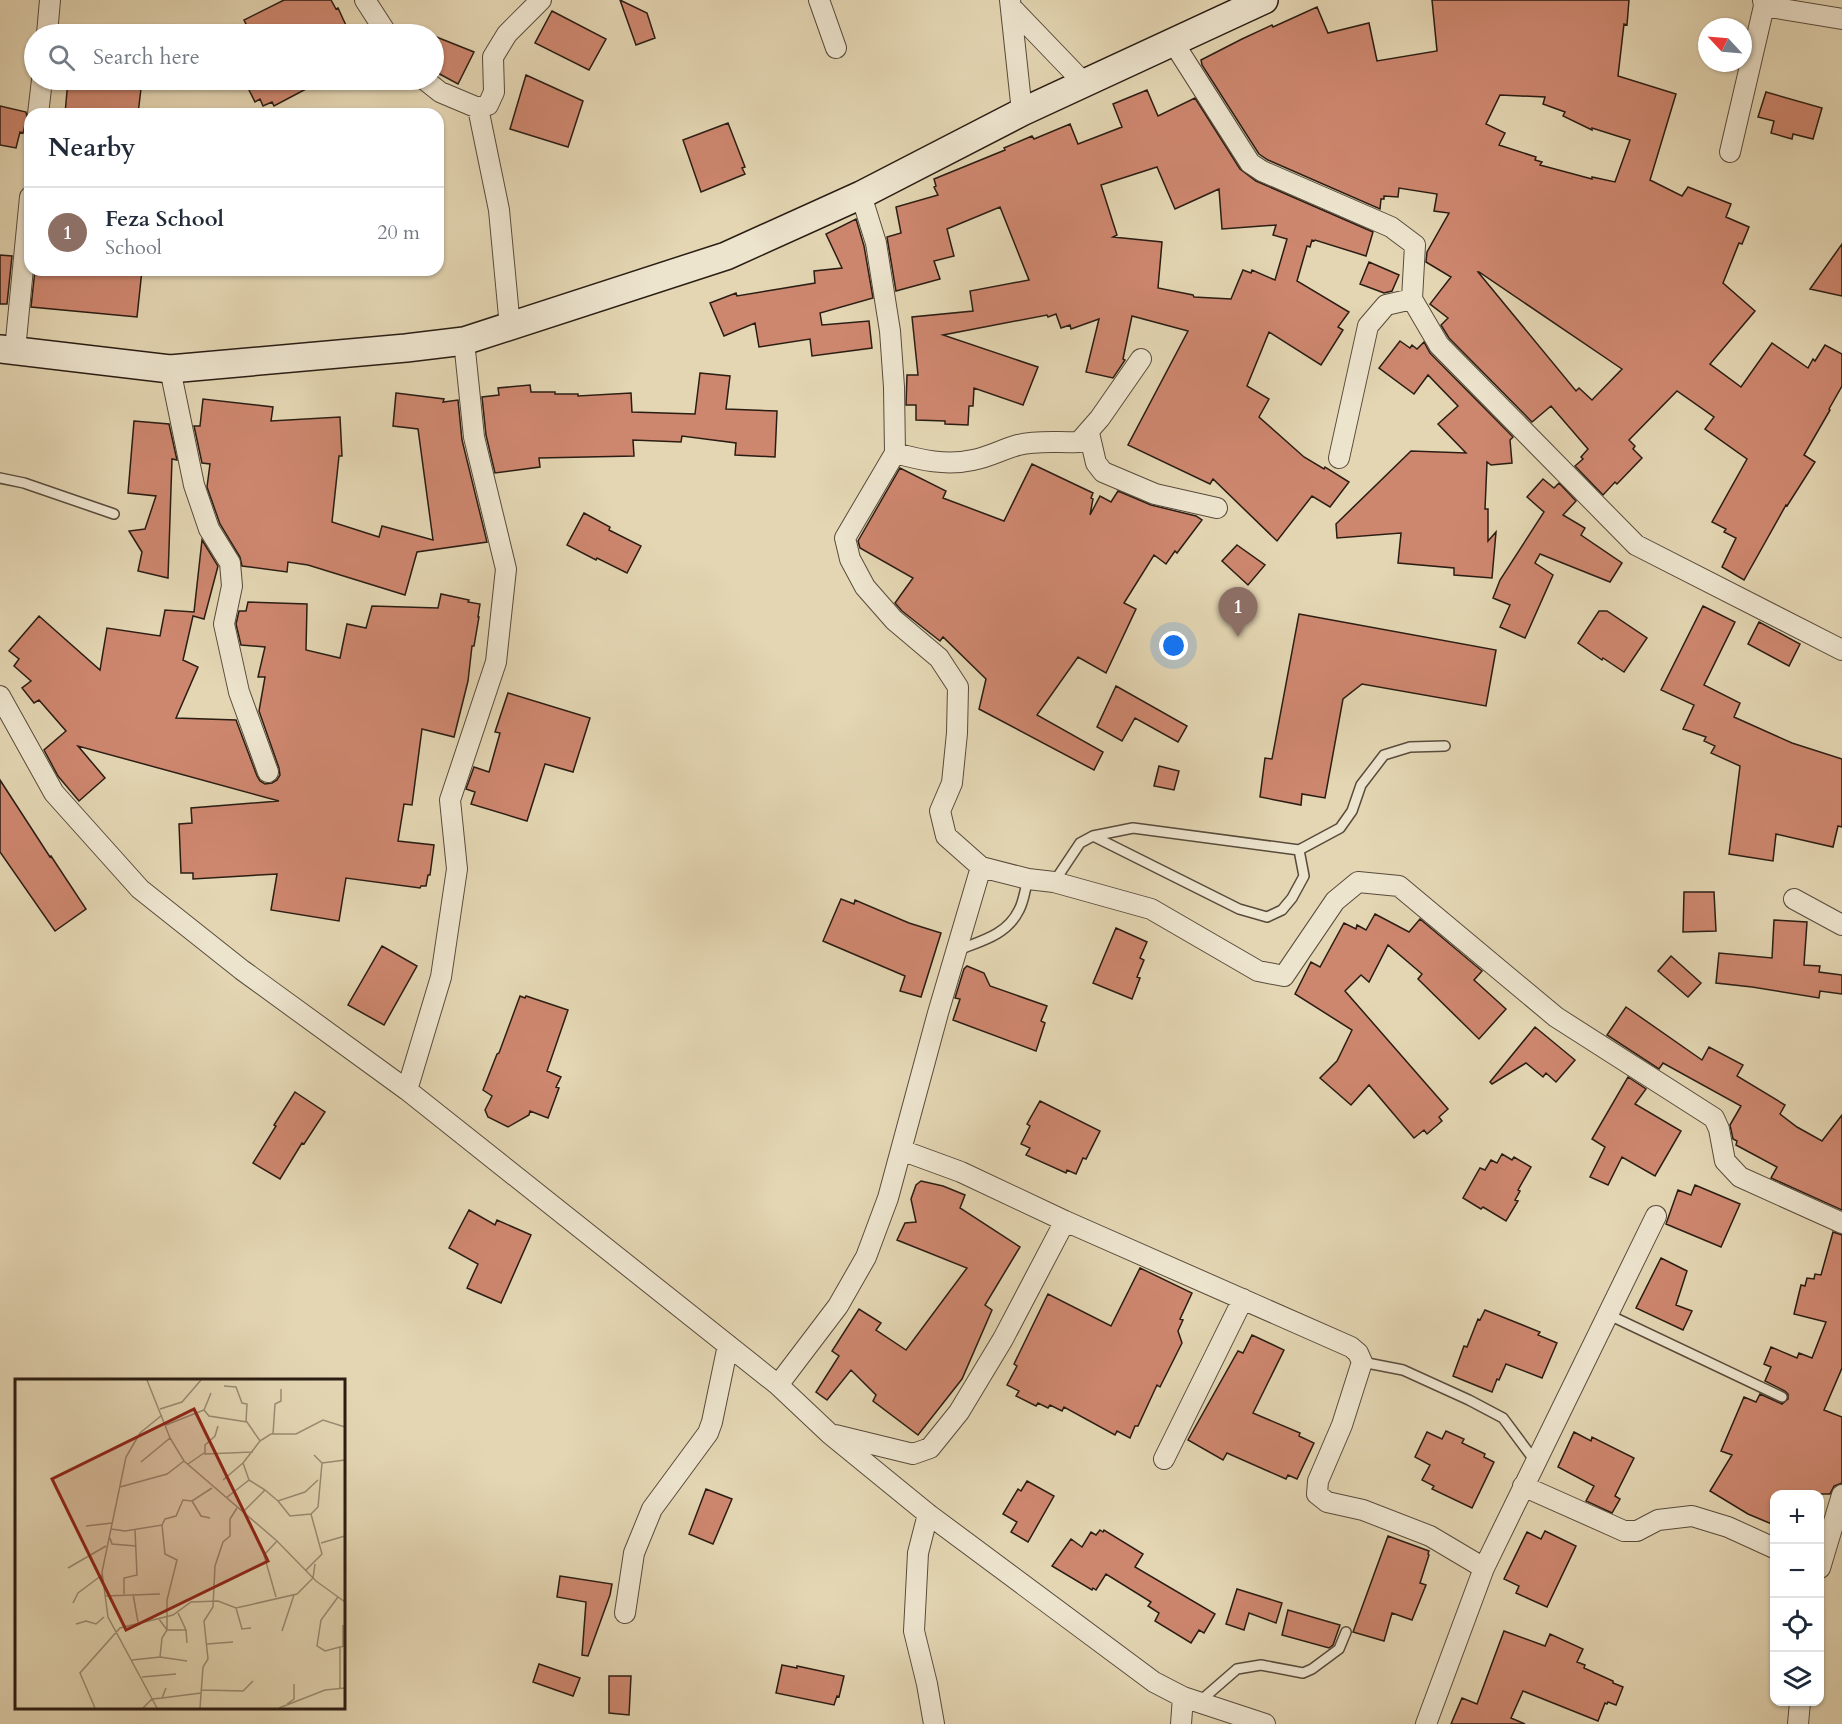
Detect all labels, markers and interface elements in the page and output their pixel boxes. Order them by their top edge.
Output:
north arrow [1698,18,1752,72]
search box [24,24,444,90]
icon: search [45,41,78,74]
text: Search here [93,42,200,72]
text: Nearby [48,130,136,165]
text: Feza School [105,204,224,234]
text: 1 [62,219,73,246]
text: 20 m [377,219,420,246]
text: School [105,234,162,261]
pin: 1 [1218,588,1258,637]
your location [1159,631,1188,660]
inset map [15,1379,345,1709]
map controls [1770,1490,1824,1706]
button: + [1770,1490,1824,1544]
button: − [1770,1544,1824,1598]
button: locate [1770,1598,1824,1652]
button: layers [1770,1652,1824,1706]

